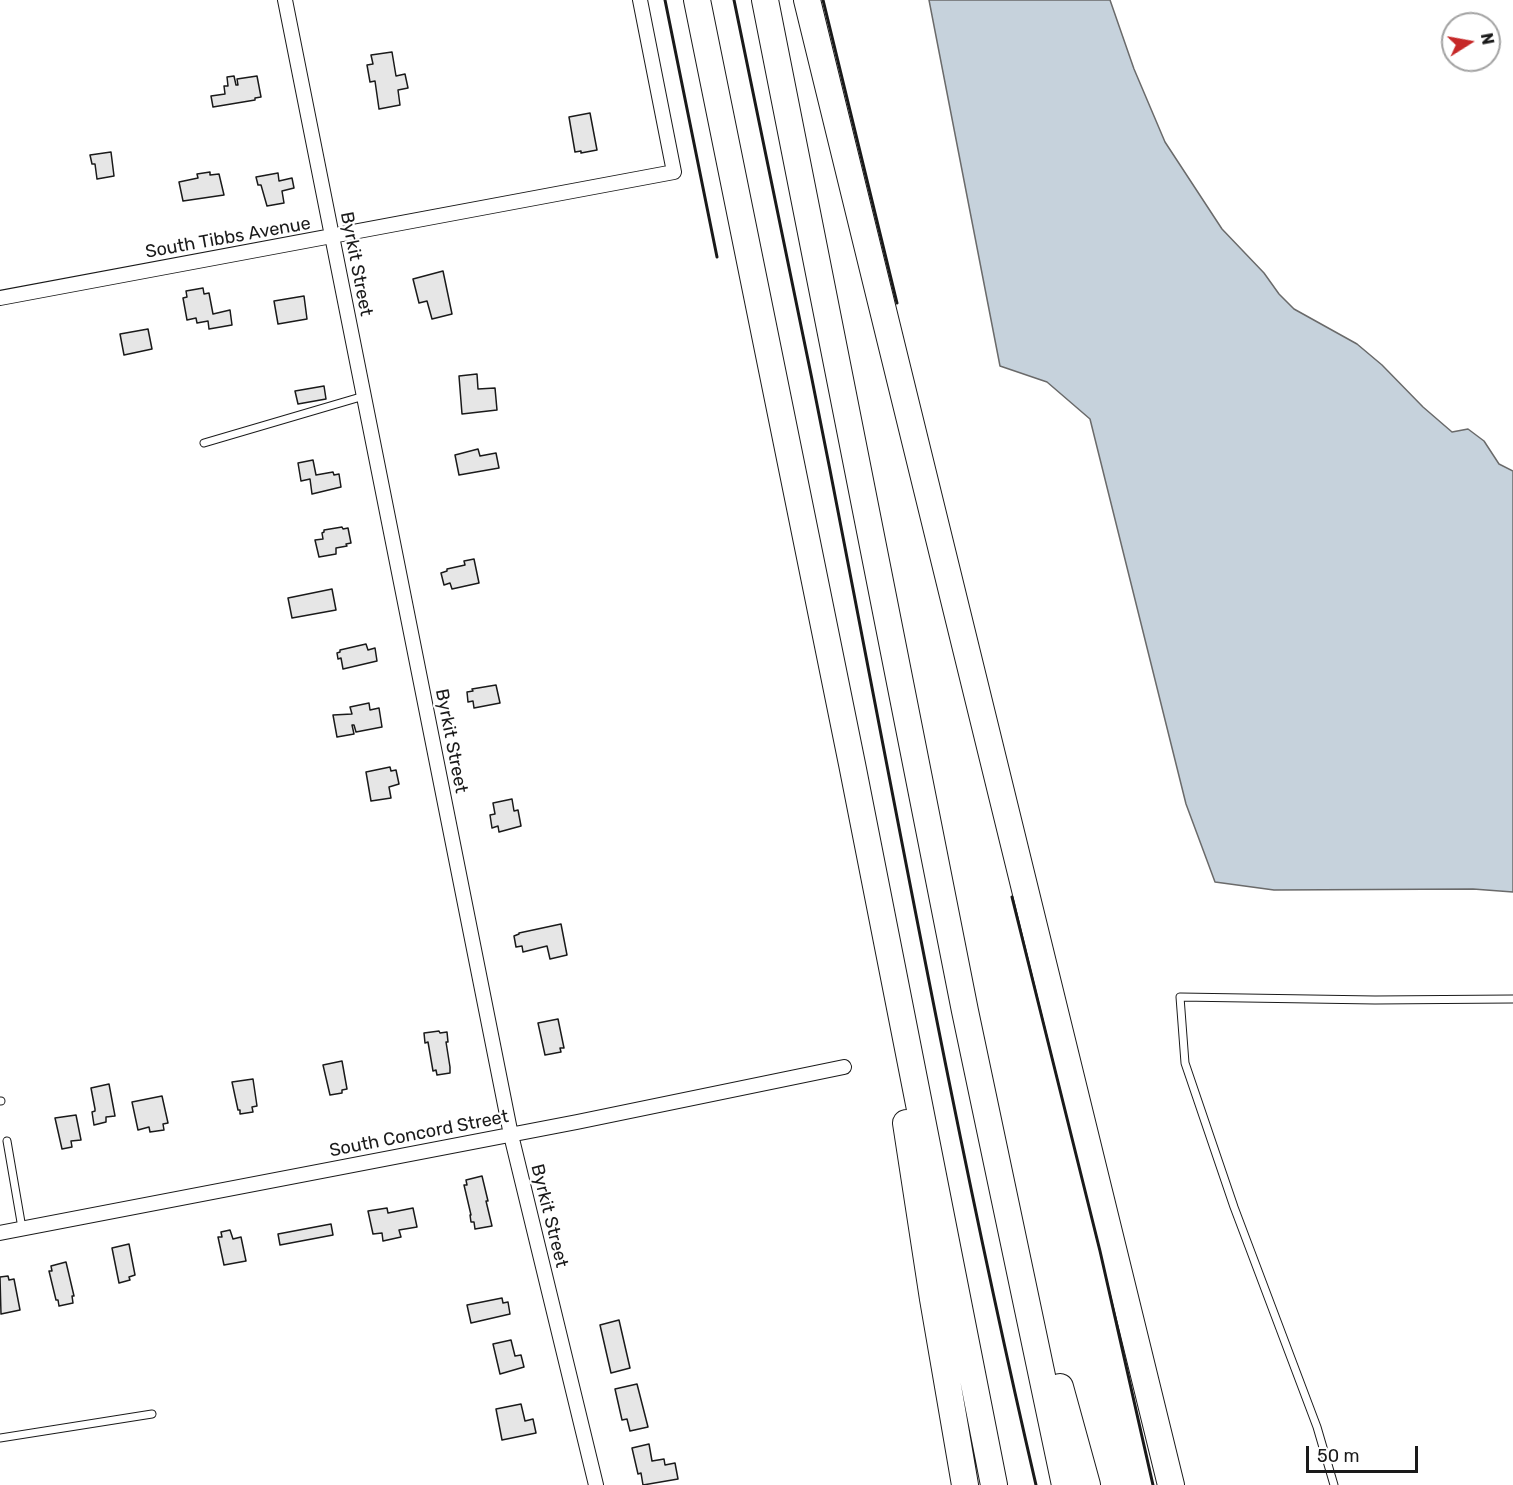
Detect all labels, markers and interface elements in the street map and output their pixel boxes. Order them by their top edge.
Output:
north arrow [1441,12,1501,72]
text: N [1477,31,1498,46]
street label: Byrkit Street [335,210,377,318]
street label: South Tibbs Avenue [144,213,312,263]
street label: Byrkit Street [430,687,472,795]
street label: South Concord Street [328,1106,510,1162]
street label: Byrkit Street [526,1162,572,1270]
scale bar [1309,1434,1422,1472]
text: 50 m [1317,1445,1360,1467]

